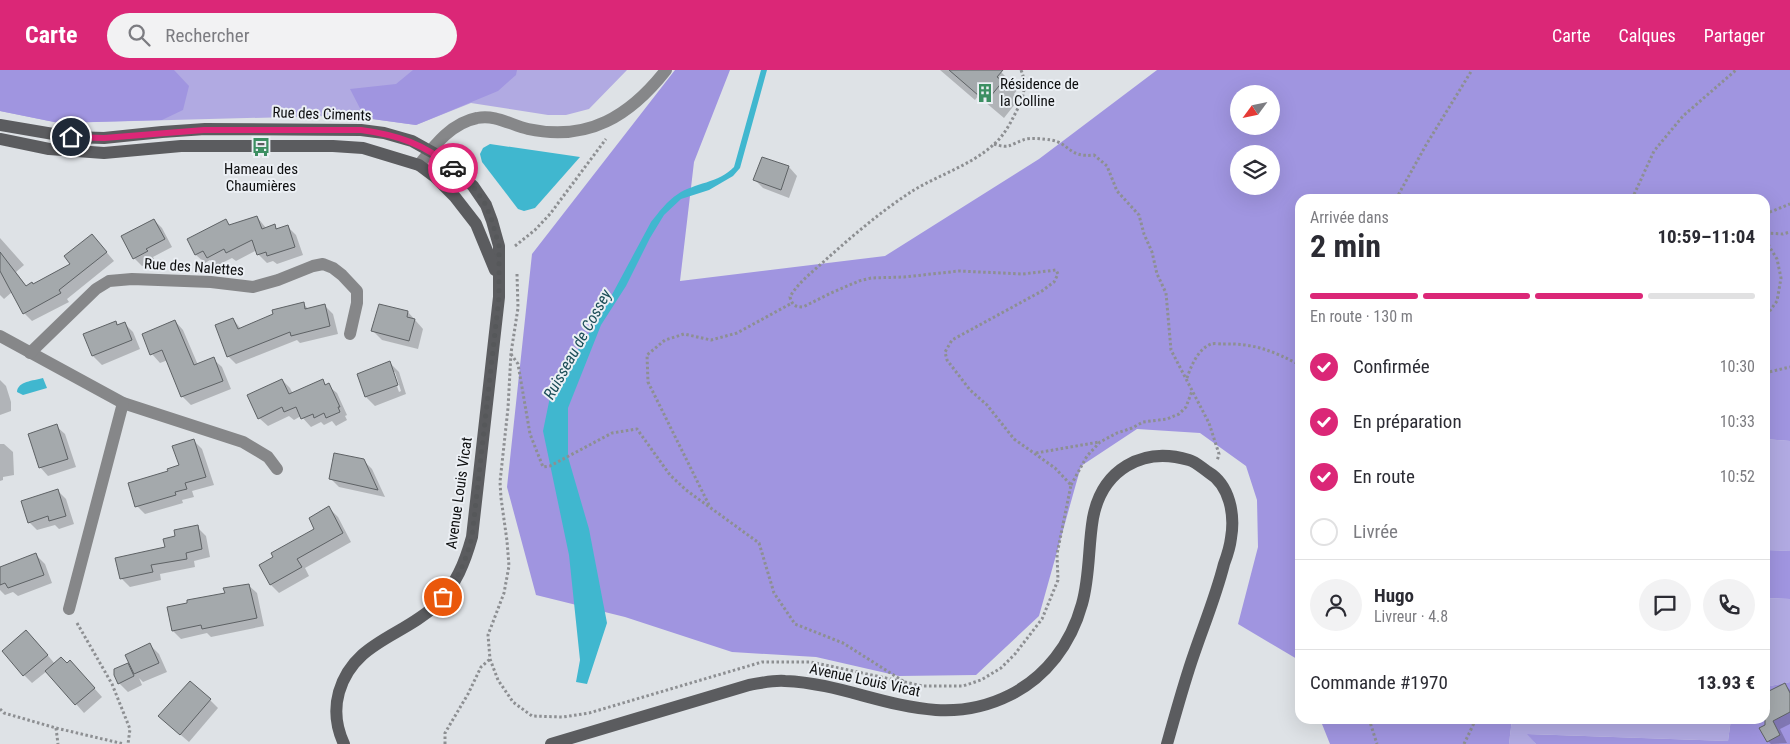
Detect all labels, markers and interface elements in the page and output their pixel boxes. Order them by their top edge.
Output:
search box [107,13,457,58]
text: Carte [25,21,77,49]
icon: search [125,21,153,49]
text: Rechercher [165,24,249,47]
text: Carte [1552,25,1591,46]
text: Calques [1619,25,1676,46]
text: Partager [1704,25,1765,46]
place label: Résidence de la Colline [1000,75,1079,110]
building icon: Résidence de la Colline [974,82,996,104]
north arrow [1230,85,1280,135]
map controls [1230,85,1280,195]
street label: Rue des Ciments [272,103,372,125]
pin [50,116,92,158]
icon: home [57,123,85,151]
bus stop icon: Hameau des Chaumières [250,136,272,158]
courier [428,143,478,193]
button: layers [1230,145,1280,195]
icon: car [439,154,467,182]
place label: Hameau des Chaumières [224,160,298,195]
text: Arrivée dans [1310,208,1389,227]
text: 10:59–11:04 [1657,225,1755,248]
text: 2 min [1310,227,1381,265]
street label: Rue des Nalettes [143,255,245,279]
water label: Ruisseau de Cossey [539,286,616,402]
text: En route · 130 m [1310,307,1413,326]
icon: check [1310,353,1338,381]
text: Confirmée [1353,355,1430,378]
text: 10:30 [1720,357,1755,376]
icon: check [1310,408,1338,436]
text: En préparation [1353,410,1462,433]
text: 10:33 [1720,412,1755,431]
street label: Avenue Louis Vicat [442,436,476,550]
icon: check [1310,463,1338,491]
text: En route [1353,465,1415,488]
text: 10:52 [1720,467,1755,486]
text: Livrée [1353,520,1398,543]
pin [422,576,464,618]
button: person [1310,579,1362,631]
button: chat [1639,579,1691,631]
button: phone [1703,579,1755,631]
icon: bag [429,583,457,611]
text: Hugo [1374,584,1414,607]
text: Livreur · 4.8 [1374,607,1448,626]
street label: Avenue Louis Vicat [808,659,922,701]
text: Commande #1970 [1310,671,1448,694]
text: 13.93 € [1697,671,1755,694]

